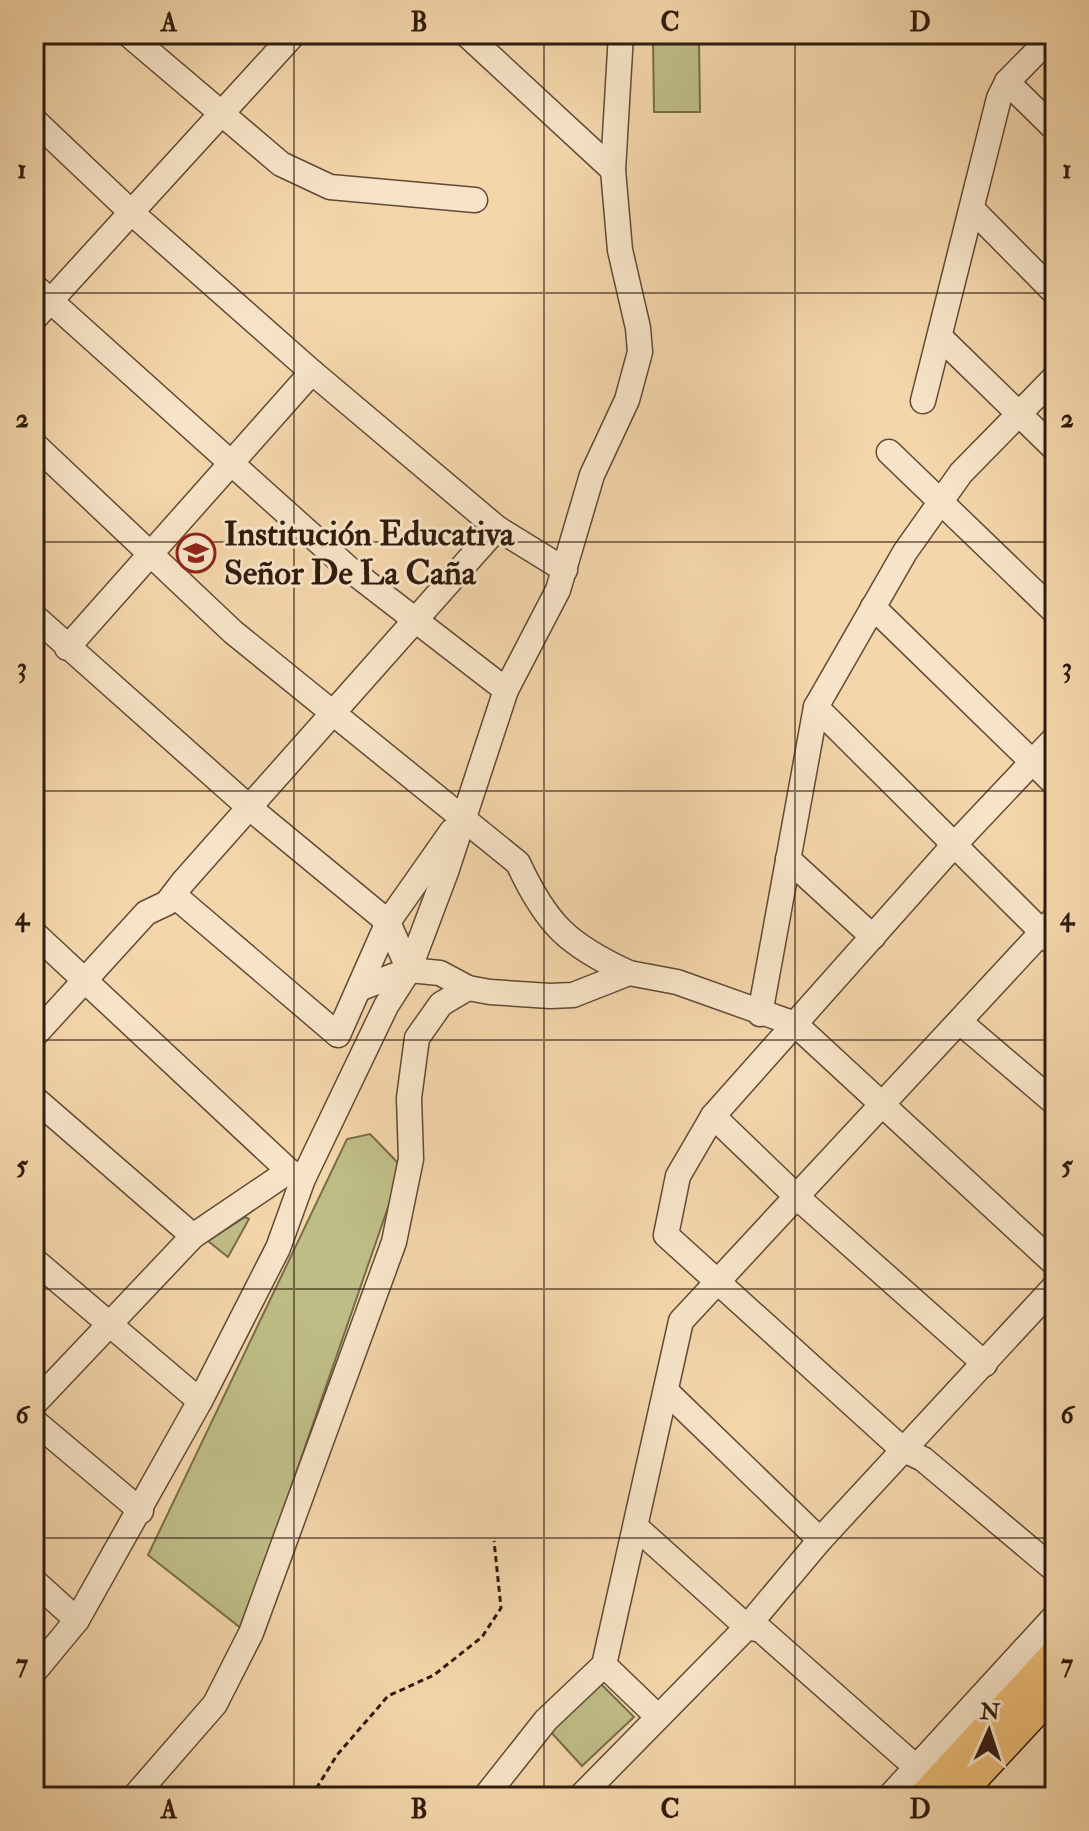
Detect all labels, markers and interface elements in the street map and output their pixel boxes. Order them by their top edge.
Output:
text: A [160,7,178,39]
text: B [410,7,428,39]
text: C [660,7,680,39]
text: D [909,7,931,39]
text: 1 [17,154,27,186]
text: 1 [1062,154,1072,186]
text: 2 [15,403,29,435]
text: 2 [1060,403,1074,435]
place label: Institución Educativa Señor De La Caña [224,513,515,595]
school or university icon: Institución Educativa Señor De La Caña [175,532,217,574]
text: 3 [17,652,27,684]
text: 3 [1062,652,1072,684]
text: 4 [14,901,31,933]
text: 4 [1059,901,1076,933]
text: 5 [16,1150,28,1182]
text: 5 [1061,1150,1073,1182]
text: 6 [15,1399,30,1431]
text: 6 [1060,1399,1075,1431]
text: 7 [16,1648,28,1680]
text: 7 [1061,1648,1073,1680]
north arrow [949,1691,1029,1771]
text: N [978,1697,1001,1727]
text: A [160,1794,178,1826]
text: B [410,1794,428,1826]
text: C [660,1794,680,1826]
text: D [909,1794,931,1826]

